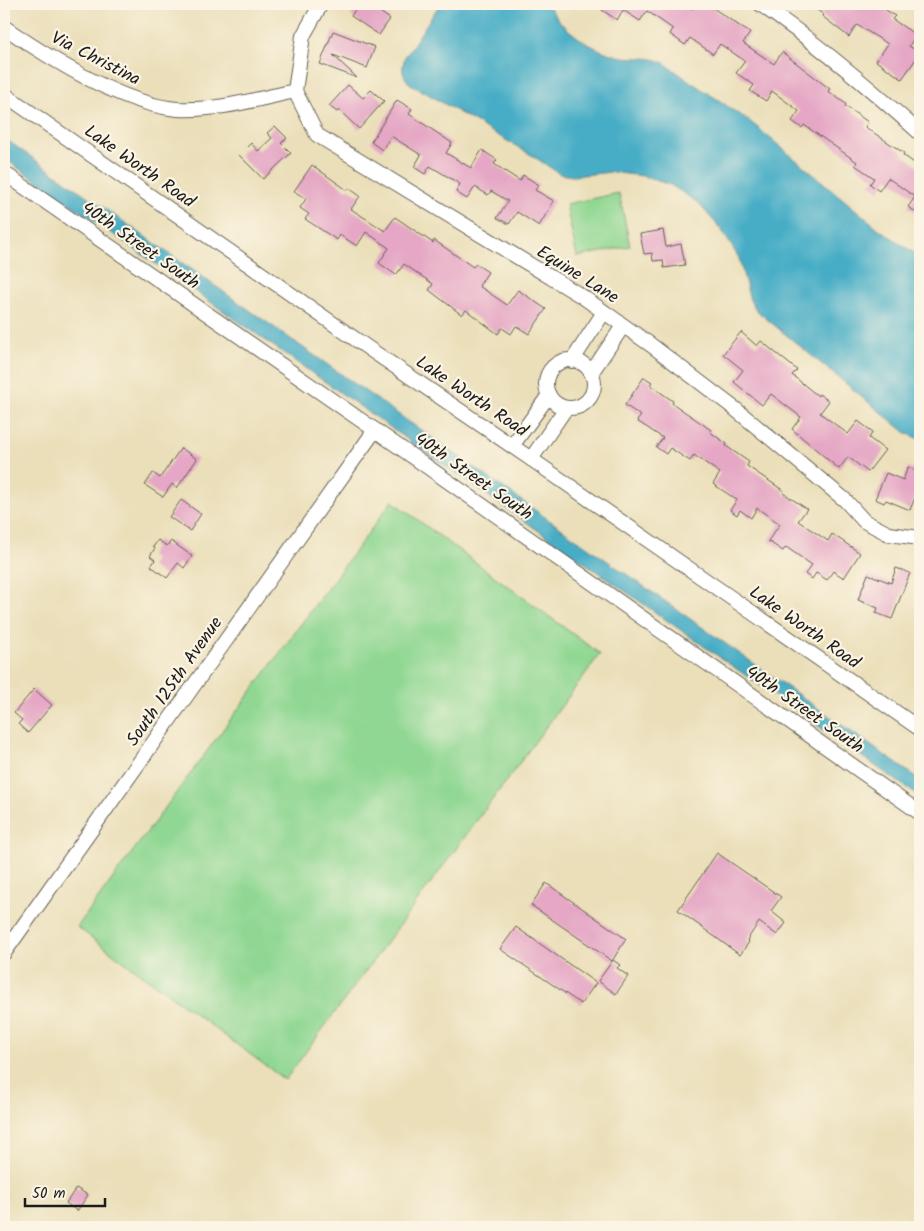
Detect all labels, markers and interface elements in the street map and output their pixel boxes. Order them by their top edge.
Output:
street label: Via Christina [45,24,145,94]
street label: Lake Worth Road [78,118,202,217]
street label: 40th Street South [75,195,205,298]
street label: Equine Lane [530,238,624,312]
street label: Lake Worth Road [409,349,534,446]
street label: 40th Street South [408,426,538,529]
street label: Lake Worth Road [743,579,867,678]
street label: South 125th Avenue [120,611,231,753]
street label: 40th Street South [739,659,869,762]
scale bar [25,1176,105,1208]
text: 50 m [32,1182,66,1206]

